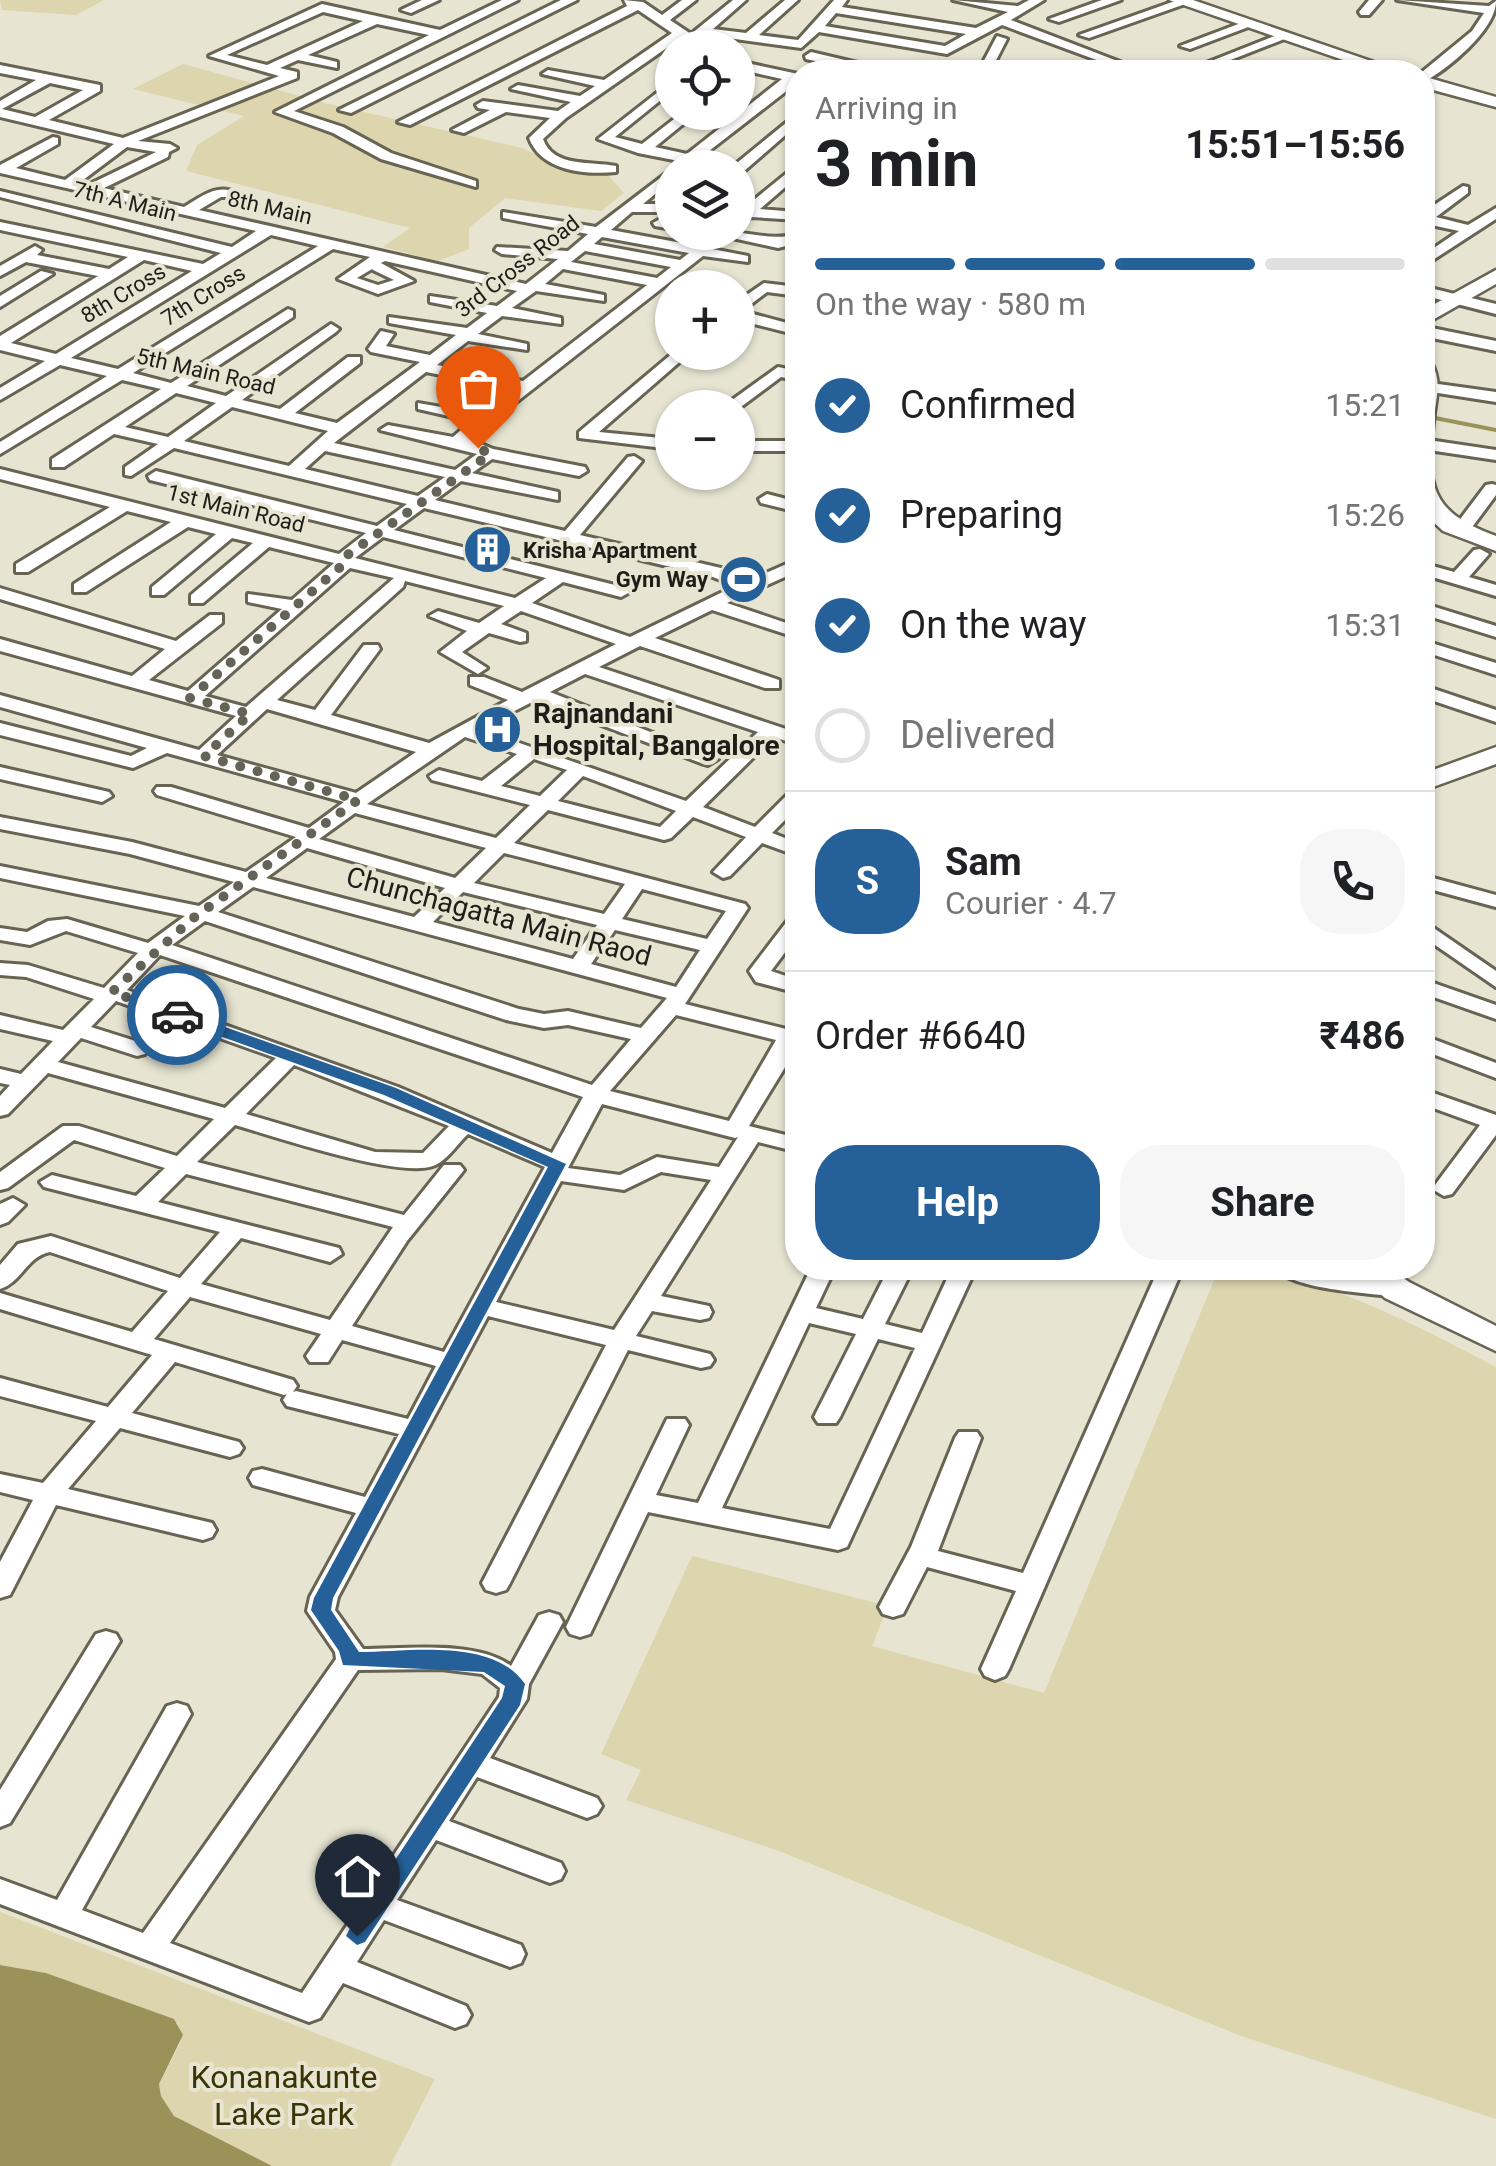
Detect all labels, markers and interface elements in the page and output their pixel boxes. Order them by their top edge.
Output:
map controls [655,30,755,490]
button: locate [655,30,755,130]
text: Arriving in [815,89,958,127]
text: 15:51–15:56 [1185,123,1405,167]
text: 3 min [815,126,978,202]
button: layers [655,150,755,250]
street label: 7th A Main [71,177,179,226]
street label: 8th Main [225,186,315,229]
street label: 3rd Cross Road [450,210,584,322]
street label: 8th Cross [77,259,170,328]
street label: 7th Cross [157,260,250,331]
button: + [655,270,755,370]
text: On the way · 580 m [815,285,1086,323]
street label: 5th Main Road [134,343,278,400]
pin [436,346,521,449]
icon: bag [451,361,506,416]
icon: check [815,378,870,433]
text: Confirmed [900,383,1076,427]
text: 15:21 [1325,386,1405,424]
button: − [655,390,755,490]
street label: 1st Main Road [164,479,307,538]
icon: check [815,488,870,543]
text: Preparing [900,493,1063,537]
text: 15:26 [1325,496,1405,534]
building icon: Krisha Apartment [462,524,514,576]
place label: Krisha Apartment [523,538,698,563]
sports icon: Gym Way [717,553,769,605]
place label: Gym Way [616,567,709,592]
icon: check [815,598,870,653]
text: On the way [900,603,1086,647]
text: 15:31 [1325,606,1405,644]
place label: Rajnandani Hospital, Bangalore [533,697,780,762]
hospital icon: Rajnandani Hospital, Bangalore [472,703,524,755]
text: Delivered [900,713,1056,757]
button: phone [1300,829,1405,934]
text: Sam [945,840,1022,884]
text: S [856,859,879,903]
street label: Chunchagatta Main Raod [343,860,655,973]
text: Courier · 4.7 [945,884,1117,922]
courier [127,965,227,1065]
icon: car [150,988,205,1043]
text: Order #6640 [815,1014,1026,1058]
text: ₹486 [1320,1014,1405,1058]
button: Help [815,1145,1100,1260]
button: Share [1120,1145,1405,1260]
pin [315,1834,400,1937]
icon: home [330,1849,385,1904]
park label: Konanakunte Lake Park [190,2058,378,2133]

